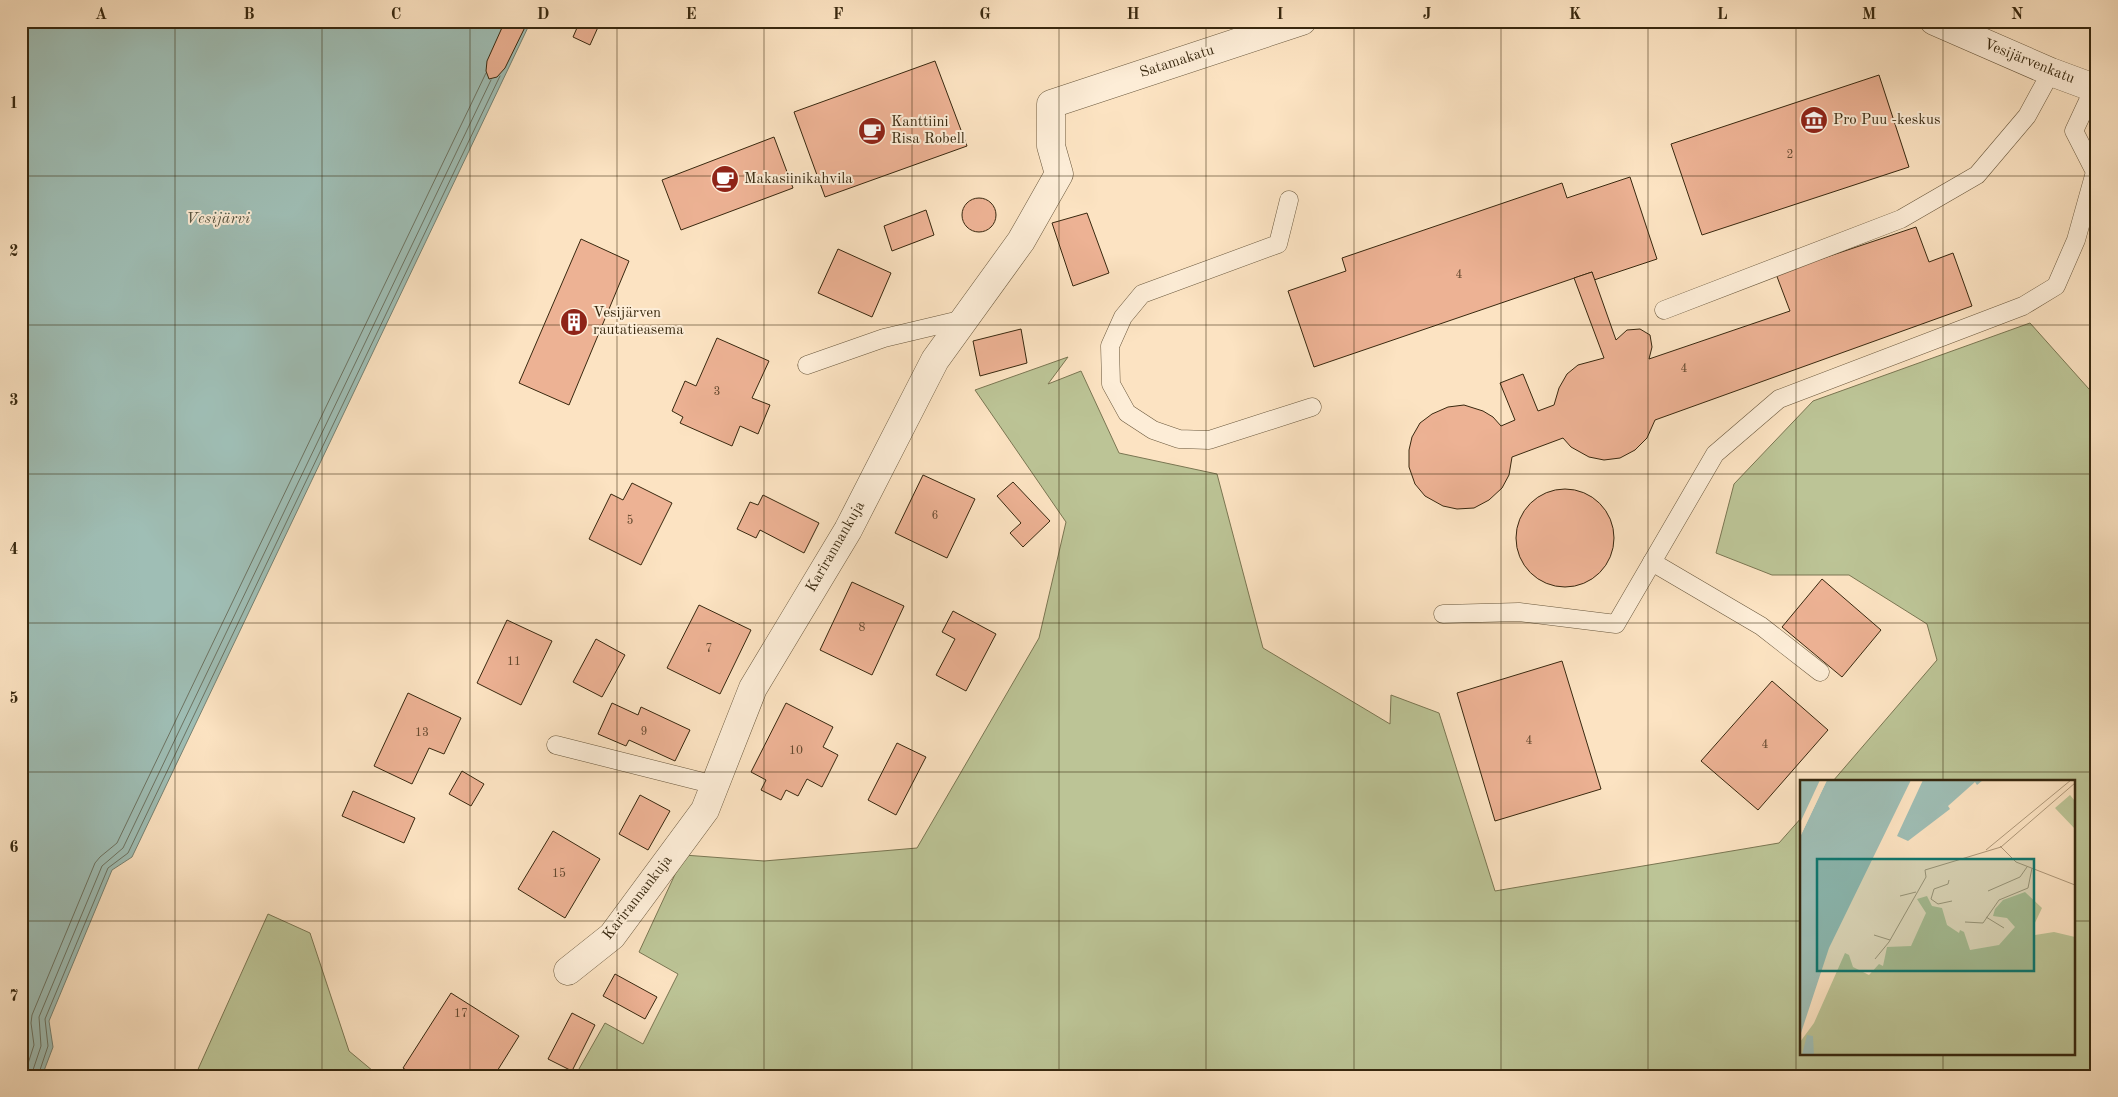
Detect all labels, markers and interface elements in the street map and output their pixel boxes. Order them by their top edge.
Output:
text: A [95,7,107,23]
text: B [243,7,255,23]
text: C [391,7,401,23]
text: D [537,7,549,23]
text: E [685,7,697,23]
text: F [833,7,844,23]
text: G [979,7,991,23]
text: H [1126,7,1140,23]
text: I [1276,7,1284,23]
text: J [1423,7,1432,23]
text: K [1569,7,1581,23]
text: L [1717,7,1728,23]
text: M [1862,7,1876,23]
text: N [2011,7,2024,23]
street label: Vesijärvenkatu [1981,37,2077,87]
street label: Satamakatu [1138,43,1216,81]
text: 1 [9,96,19,112]
museum icon: Pro Puu -keskus [1799,105,1829,135]
place label: Pro Puu -keskus [1833,113,1941,128]
place label: Kanttiini Risa Robell [891,115,965,147]
cafe icon: Kanttiini Risa Robell [857,116,887,146]
house number: 2 [1787,149,1793,161]
cafe icon: Makasiinikahvila [710,164,740,194]
place label: Makasiinikahvila [744,172,853,187]
water label: Vesijärvi [186,211,251,227]
text: 2 [9,244,19,260]
house number: 4 [1456,269,1463,281]
place label: Vesijärven rautatieasema [593,306,684,338]
building icon: Vesijärven rautatieasema [559,307,589,337]
house number: 4 [1681,363,1688,375]
house number: 3 [714,386,720,398]
text: 3 [9,393,19,409]
street label: Karirannankuja [804,498,868,595]
house number: 6 [932,510,939,522]
house number: 5 [627,514,634,527]
text: 4 [9,542,19,558]
house number: 8 [859,622,866,634]
house number: 7 [706,643,712,655]
house number: 11 [507,656,521,668]
text: 5 [9,691,19,707]
house number: 9 [641,726,647,738]
house number: 13 [415,727,429,739]
house number: 4 [1526,735,1533,747]
house number: 4 [1762,739,1769,751]
house number: 10 [789,745,803,757]
inset map [1800,780,2076,1054]
text: 6 [9,840,19,856]
street label: Karirannankuja [601,853,676,943]
house number: 15 [552,867,566,880]
text: 7 [9,989,19,1005]
house number: 17 [454,1008,468,1020]

